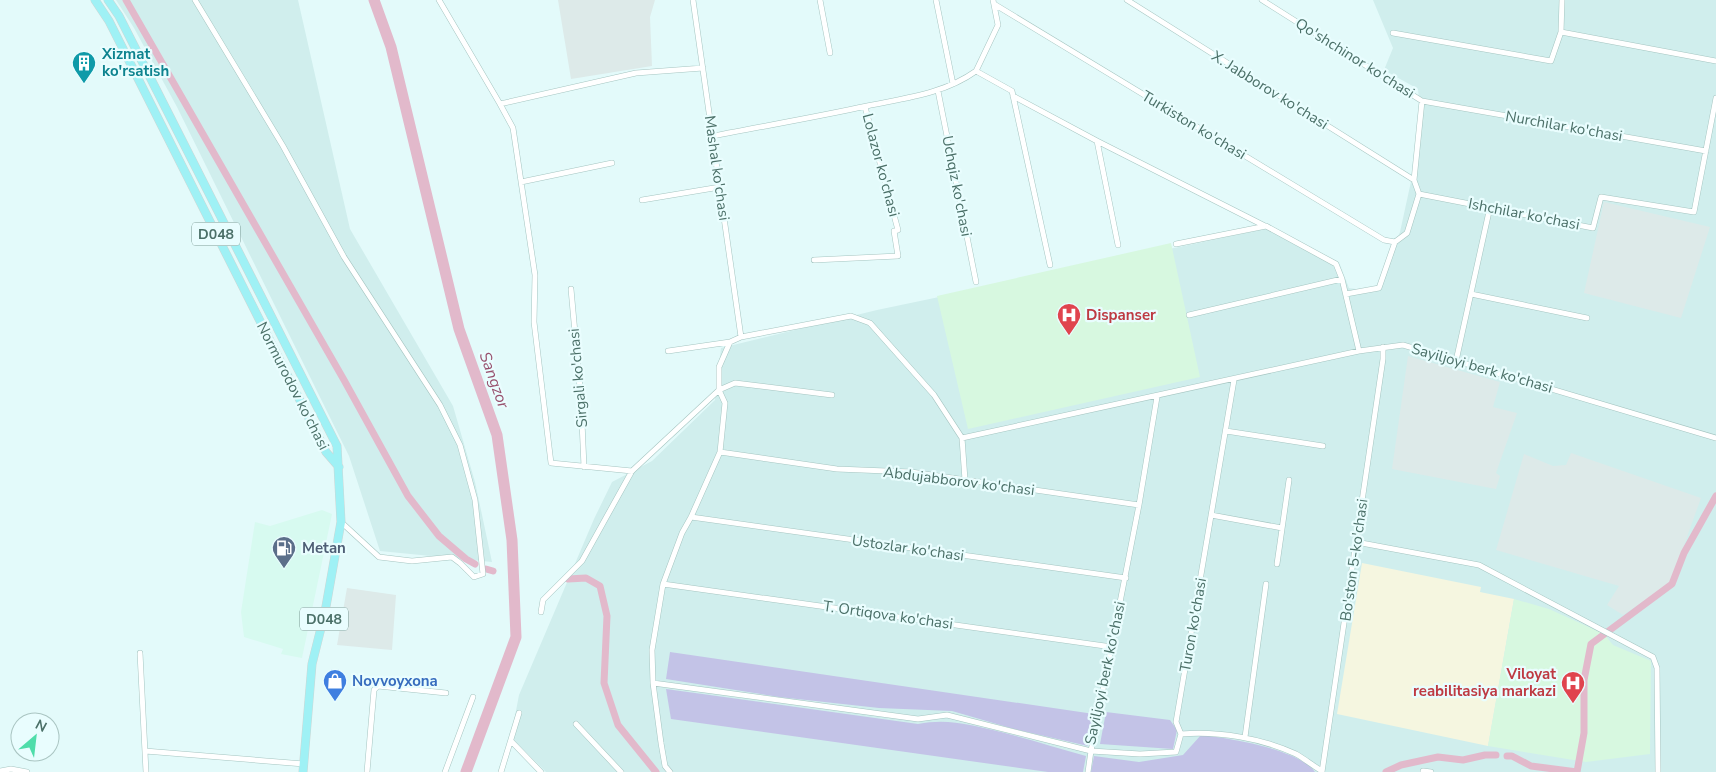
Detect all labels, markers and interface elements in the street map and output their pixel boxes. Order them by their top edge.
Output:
street label: Qo'shchinor ko'chasi [1292,13,1418,103]
place label: Xizmat ko'rsatish [101,44,169,81]
street label: X. Jabborov ko'chasi [1208,46,1332,134]
building icon: Xizmat ko'rsatish [71,50,97,84]
street label: Turkiston ko'chasi [1138,86,1250,164]
street label: Nurchilar ko'chasi [1504,106,1624,146]
street label: Lolazor ko'chasi [858,111,904,219]
street label: Mashal ko'chasi [700,114,734,222]
street label: Uchqiz ko'chasi [937,134,977,238]
street label: Ishchilar ko'chasi [1467,193,1581,235]
road number: D048 [192,222,240,245]
hospital icon: Dispanser [1056,302,1082,336]
place label: Dispanser [1086,305,1156,325]
street label: Normurodov ko'chasi [252,319,334,453]
street label: Sirgali ko'chasi [564,328,592,428]
street label: Sayiljoyi berk ko'chasi [1409,338,1555,398]
water label: Sangzor [474,349,515,413]
street label: Abdujabborov ko'chasi [882,462,1036,500]
street label: Bo'ston 5-ko'chasi [1336,498,1372,622]
street label: Ustozlar ko'chasi [851,530,965,566]
fuel station icon: Metan [271,535,297,569]
place label: Metan [302,538,346,558]
street label: Turon ko'chasi [1175,576,1211,674]
street label: T. Ortiqova ko'chasi [822,596,954,634]
street label: Sayiljoyi berk ko'chasi [1080,599,1130,747]
road number: D048 [300,608,348,630]
place label: Viloyat reabilitasiya markazi [1413,664,1556,701]
shop icon: Novvoyxona [322,668,348,702]
hospital icon: Viloyat reabilitasiya markazi [1560,670,1586,704]
place label: Novvoyxona [352,671,438,691]
north arrow [10,712,60,762]
text: N [32,715,50,737]

